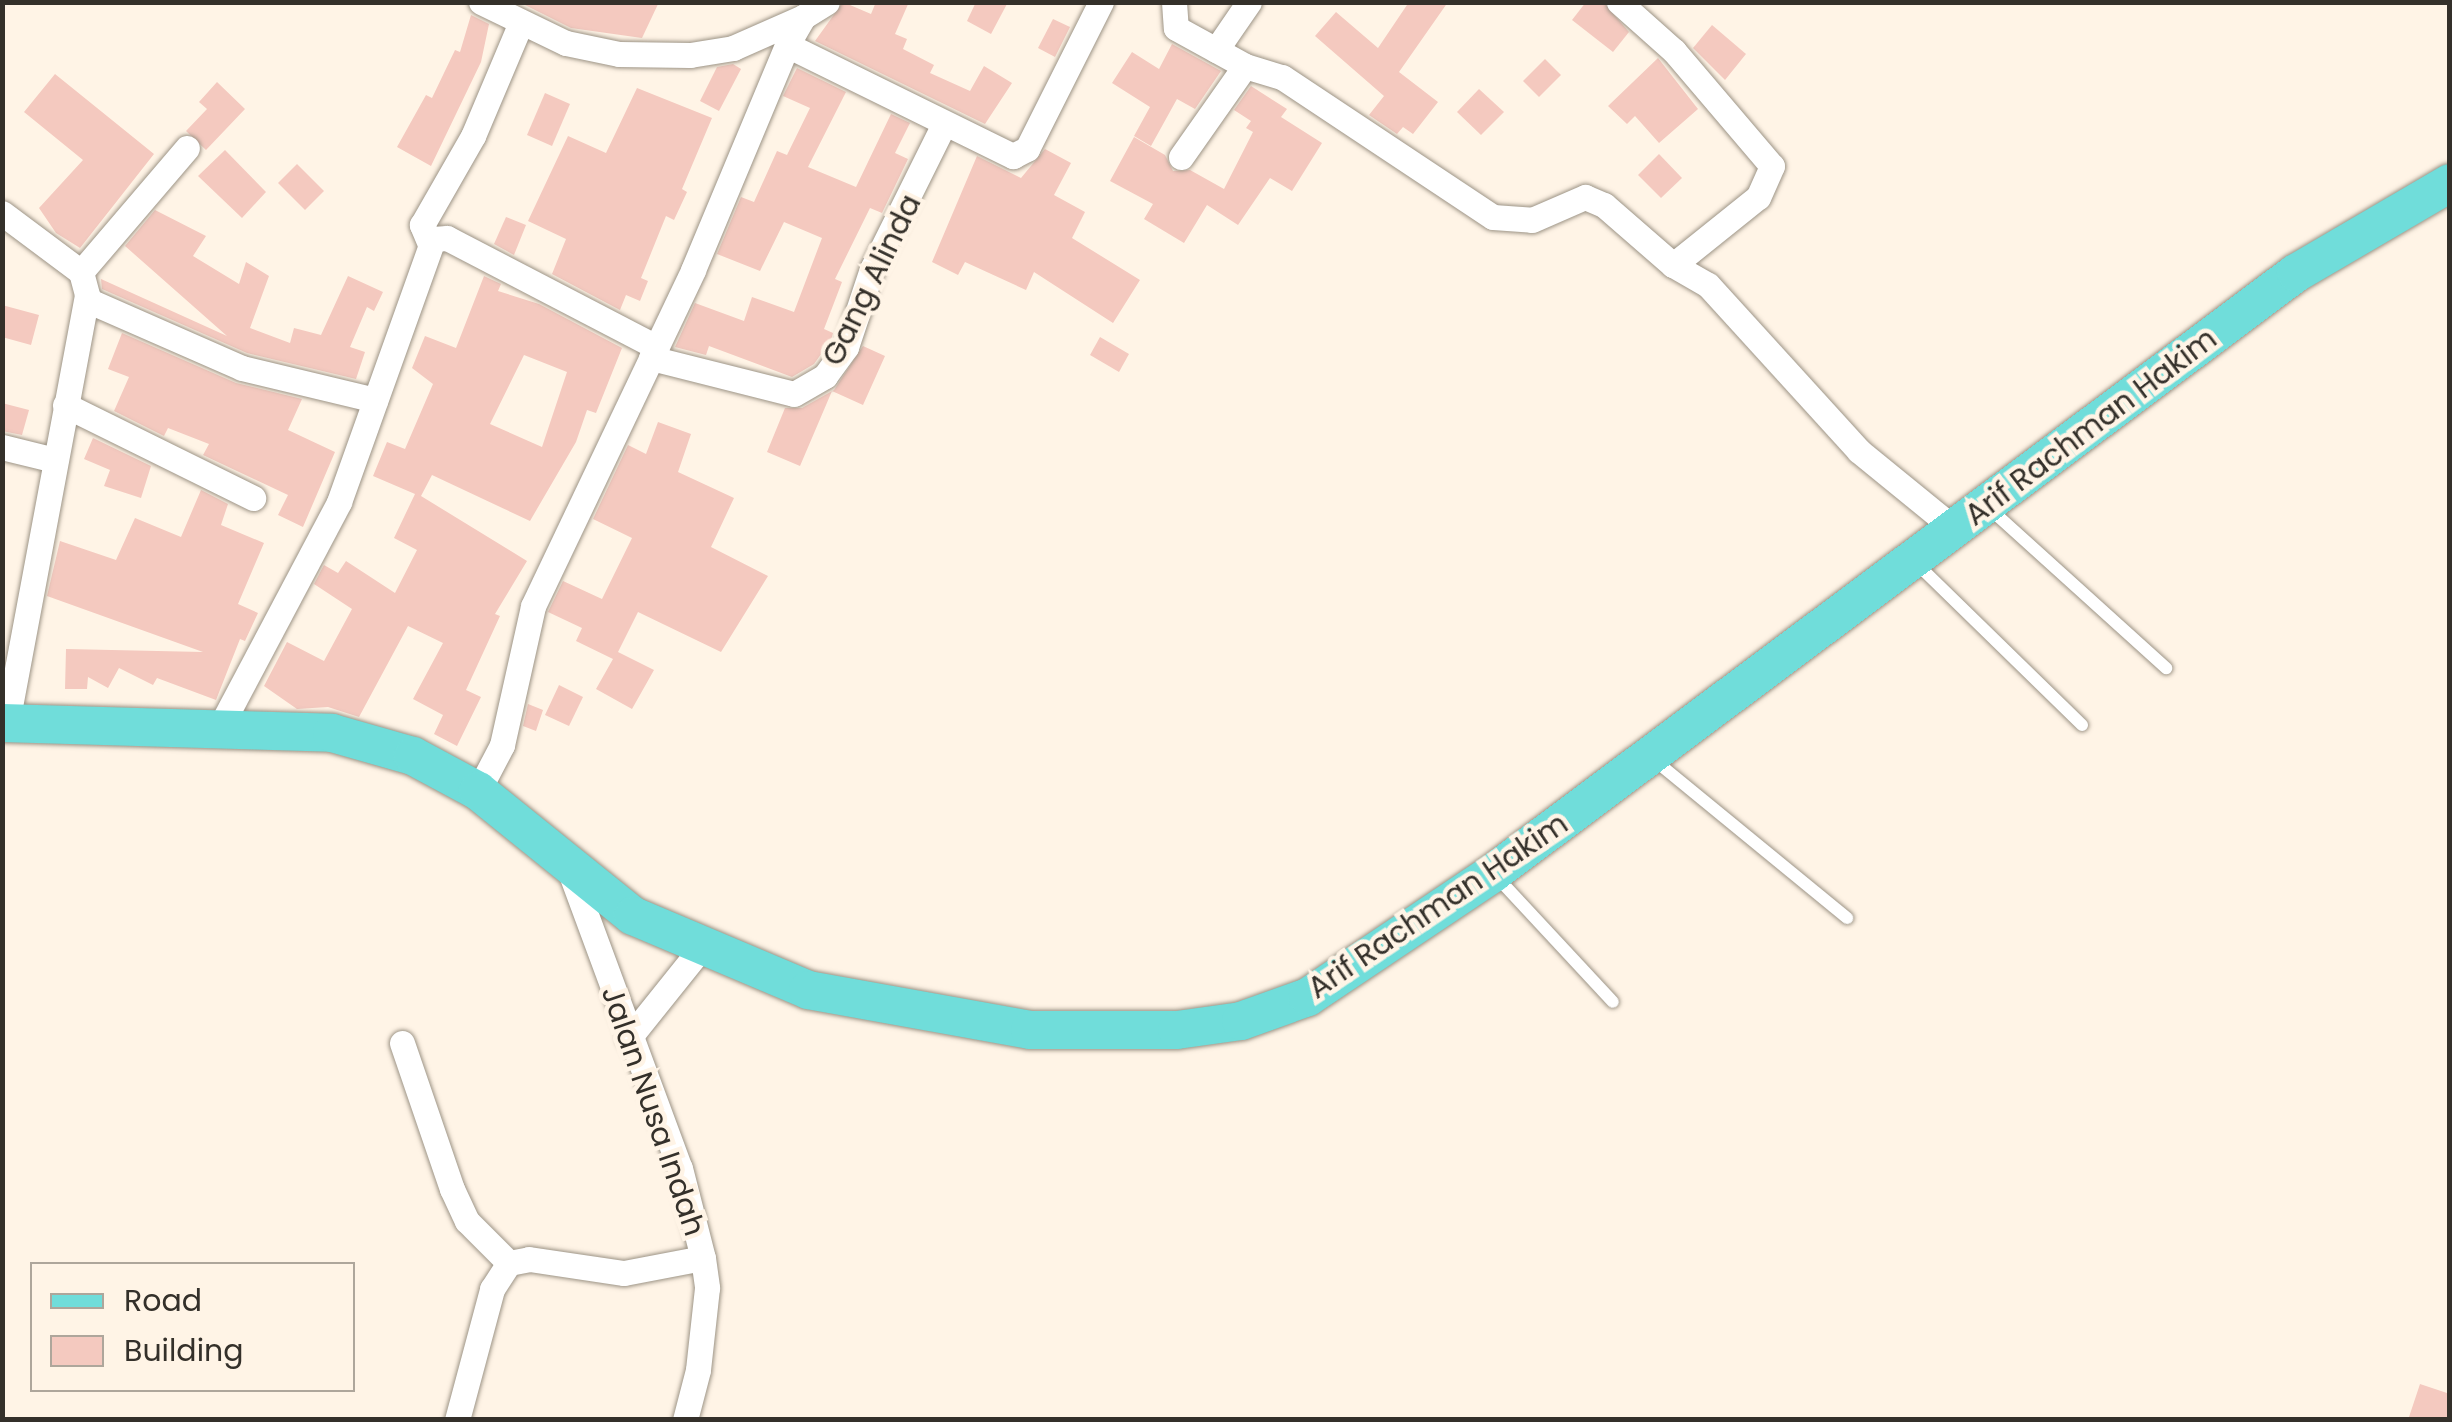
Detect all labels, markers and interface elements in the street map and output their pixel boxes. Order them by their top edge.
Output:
street label: Gang Alinda [815,189,929,371]
street label: Arif Rachman Hakim [1958,321,2224,533]
street label: Arif Rachman Hakim [1301,806,1575,1006]
street label: Jalan Nusa Indah [593,981,713,1241]
legend [30,1262,355,1392]
text: Road [124,1279,202,1322]
text: Building [124,1329,244,1372]

